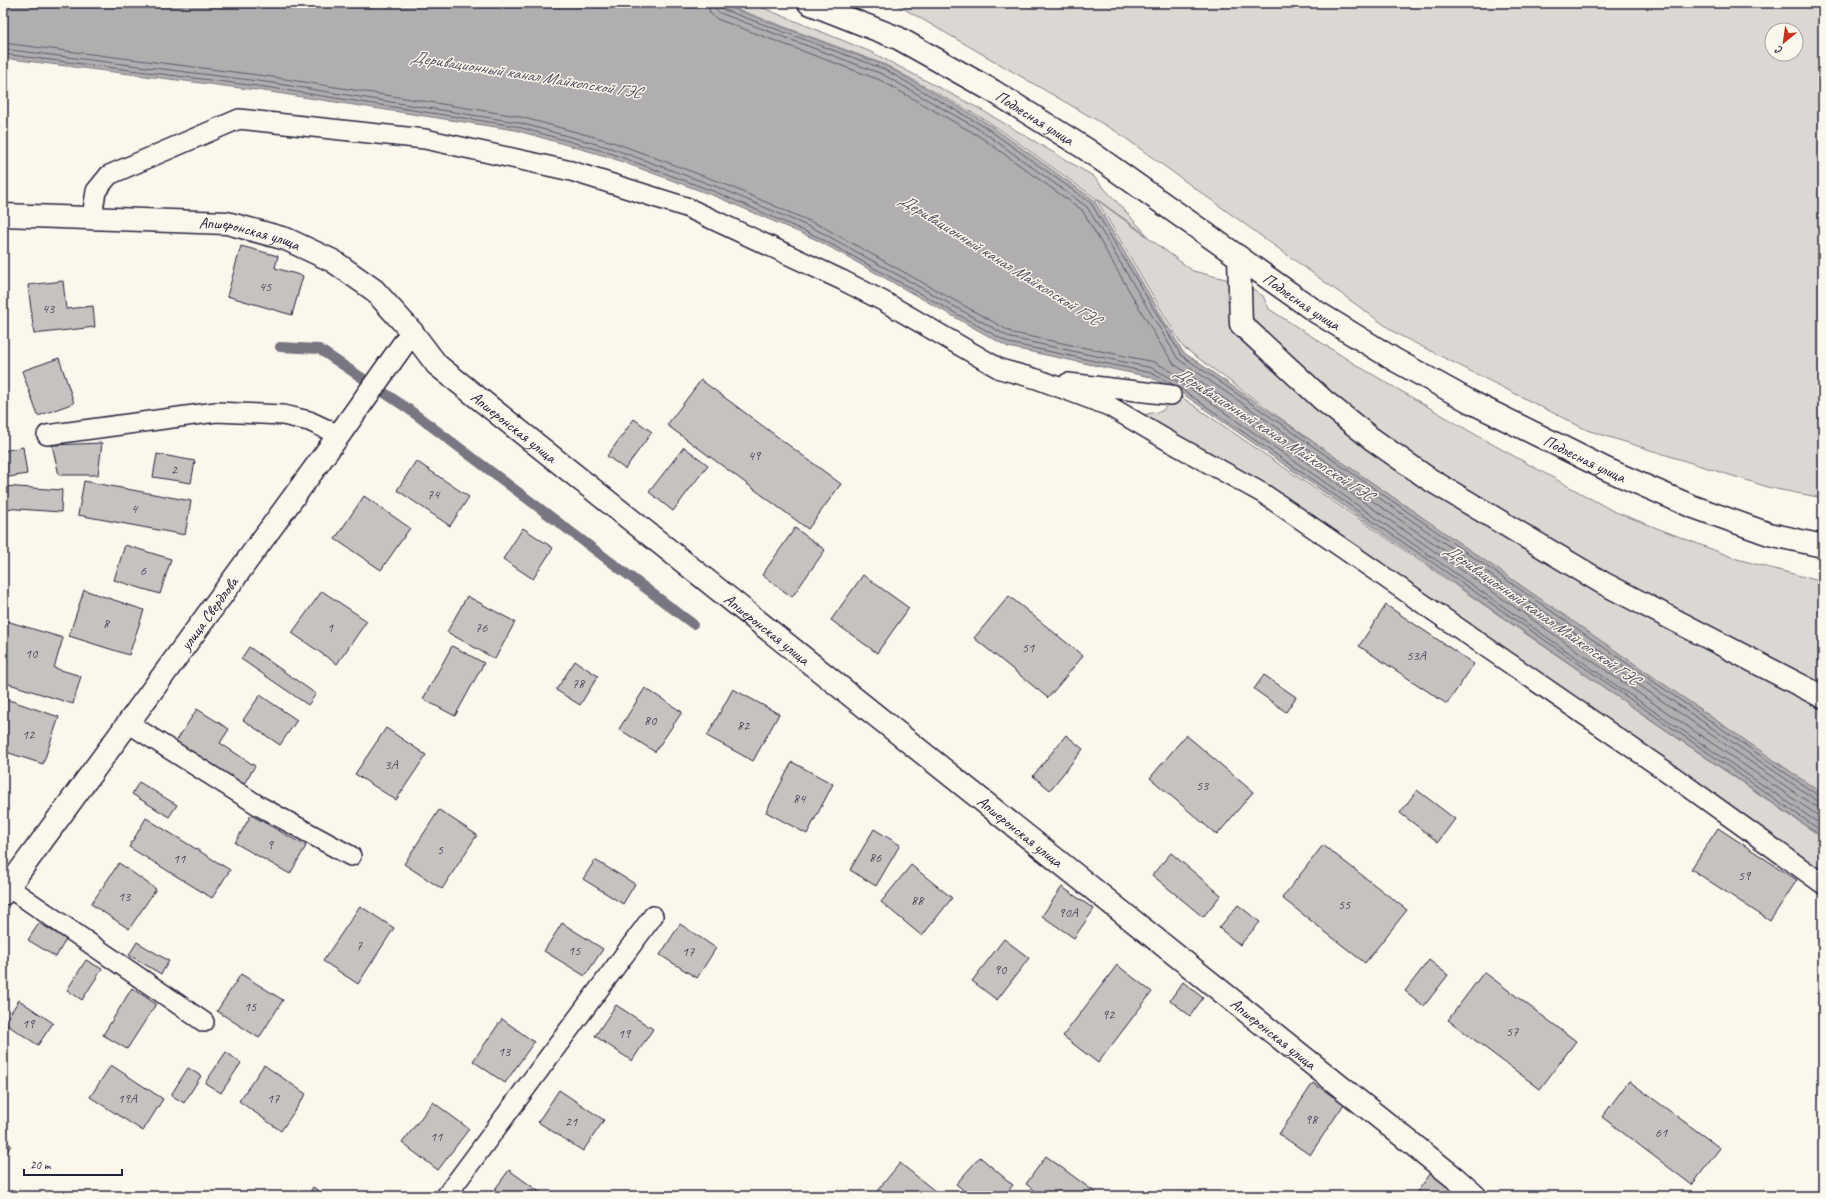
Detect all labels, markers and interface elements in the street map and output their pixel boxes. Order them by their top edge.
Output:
north arrow [1764,22,1804,62]
text: С [1772,43,1785,58]
water label: Деривационный канал Майкопской ГЭС [408,46,647,104]
street label: Подлесная улица [992,86,1078,151]
water label: Деривационный канал Майкопской ГЭС [895,188,1108,333]
street label: Апшеронская улица [199,213,304,256]
street label: Подлесная улица [1259,268,1344,335]
house number: 45 [259,278,272,295]
house number: 43 [42,300,56,317]
water label: Деривационный канал Майкопской ГЭС [1170,361,1381,508]
street label: Апшеронская улица [467,387,561,468]
street label: Подлесная улица [1540,431,1629,488]
house number: 49 [748,447,762,464]
house number: 2 [171,461,179,478]
house number: 74 [427,486,441,503]
house number: 4 [131,500,139,517]
water label: Деривационный канал Майкопской ГЭС [1440,539,1647,692]
house number: 6 [140,562,147,579]
street label: улица Свердлова [175,572,244,655]
street label: Апшеронская улица [720,589,814,670]
house number: 8 [103,615,111,632]
house number: 1 [327,619,334,636]
house number: 76 [475,619,488,636]
house number: 51 [1022,639,1035,656]
house number: 10 [25,645,39,662]
house number: 53А [1406,647,1427,664]
house number: 78 [572,675,586,692]
house number: 80 [644,712,658,729]
house number: 82 [737,717,751,734]
house number: 12 [22,726,36,743]
house number: 3А [384,756,399,773]
house number: 53 [1196,777,1210,794]
house number: 84 [793,790,807,807]
street label: Апшеронская улица [973,791,1067,873]
house number: 9 [267,836,275,853]
house number: 5 [437,841,444,858]
house number: 86 [869,849,882,866]
house number: 11 [173,850,186,867]
house number: 59 [1738,867,1752,884]
house number: 13 [118,888,132,905]
house number: 88 [911,892,925,909]
house number: 55 [1338,896,1351,913]
house number: 90А [1058,904,1079,921]
house number: 7 [356,937,363,954]
house number: 15 [568,942,581,959]
house number: 17 [682,943,695,960]
house number: 90 [994,961,1008,978]
street label: Апшеронская улица [1226,994,1321,1075]
house number: 15 [244,998,257,1015]
house number: 92 [1102,1006,1116,1023]
house number: 19 [22,1015,36,1032]
house number: 57 [1506,1023,1519,1040]
house number: 19 [618,1025,632,1042]
house number: 13 [498,1043,512,1060]
house number: 19А [117,1090,138,1107]
house number: 17 [267,1090,280,1107]
house number: 98 [1305,1111,1319,1128]
house number: 21 [565,1113,578,1130]
house number: 61 [1655,1124,1668,1141]
house number: 11 [430,1128,443,1145]
scale bar [24,1151,122,1177]
text: 20 m [30,1157,52,1173]

